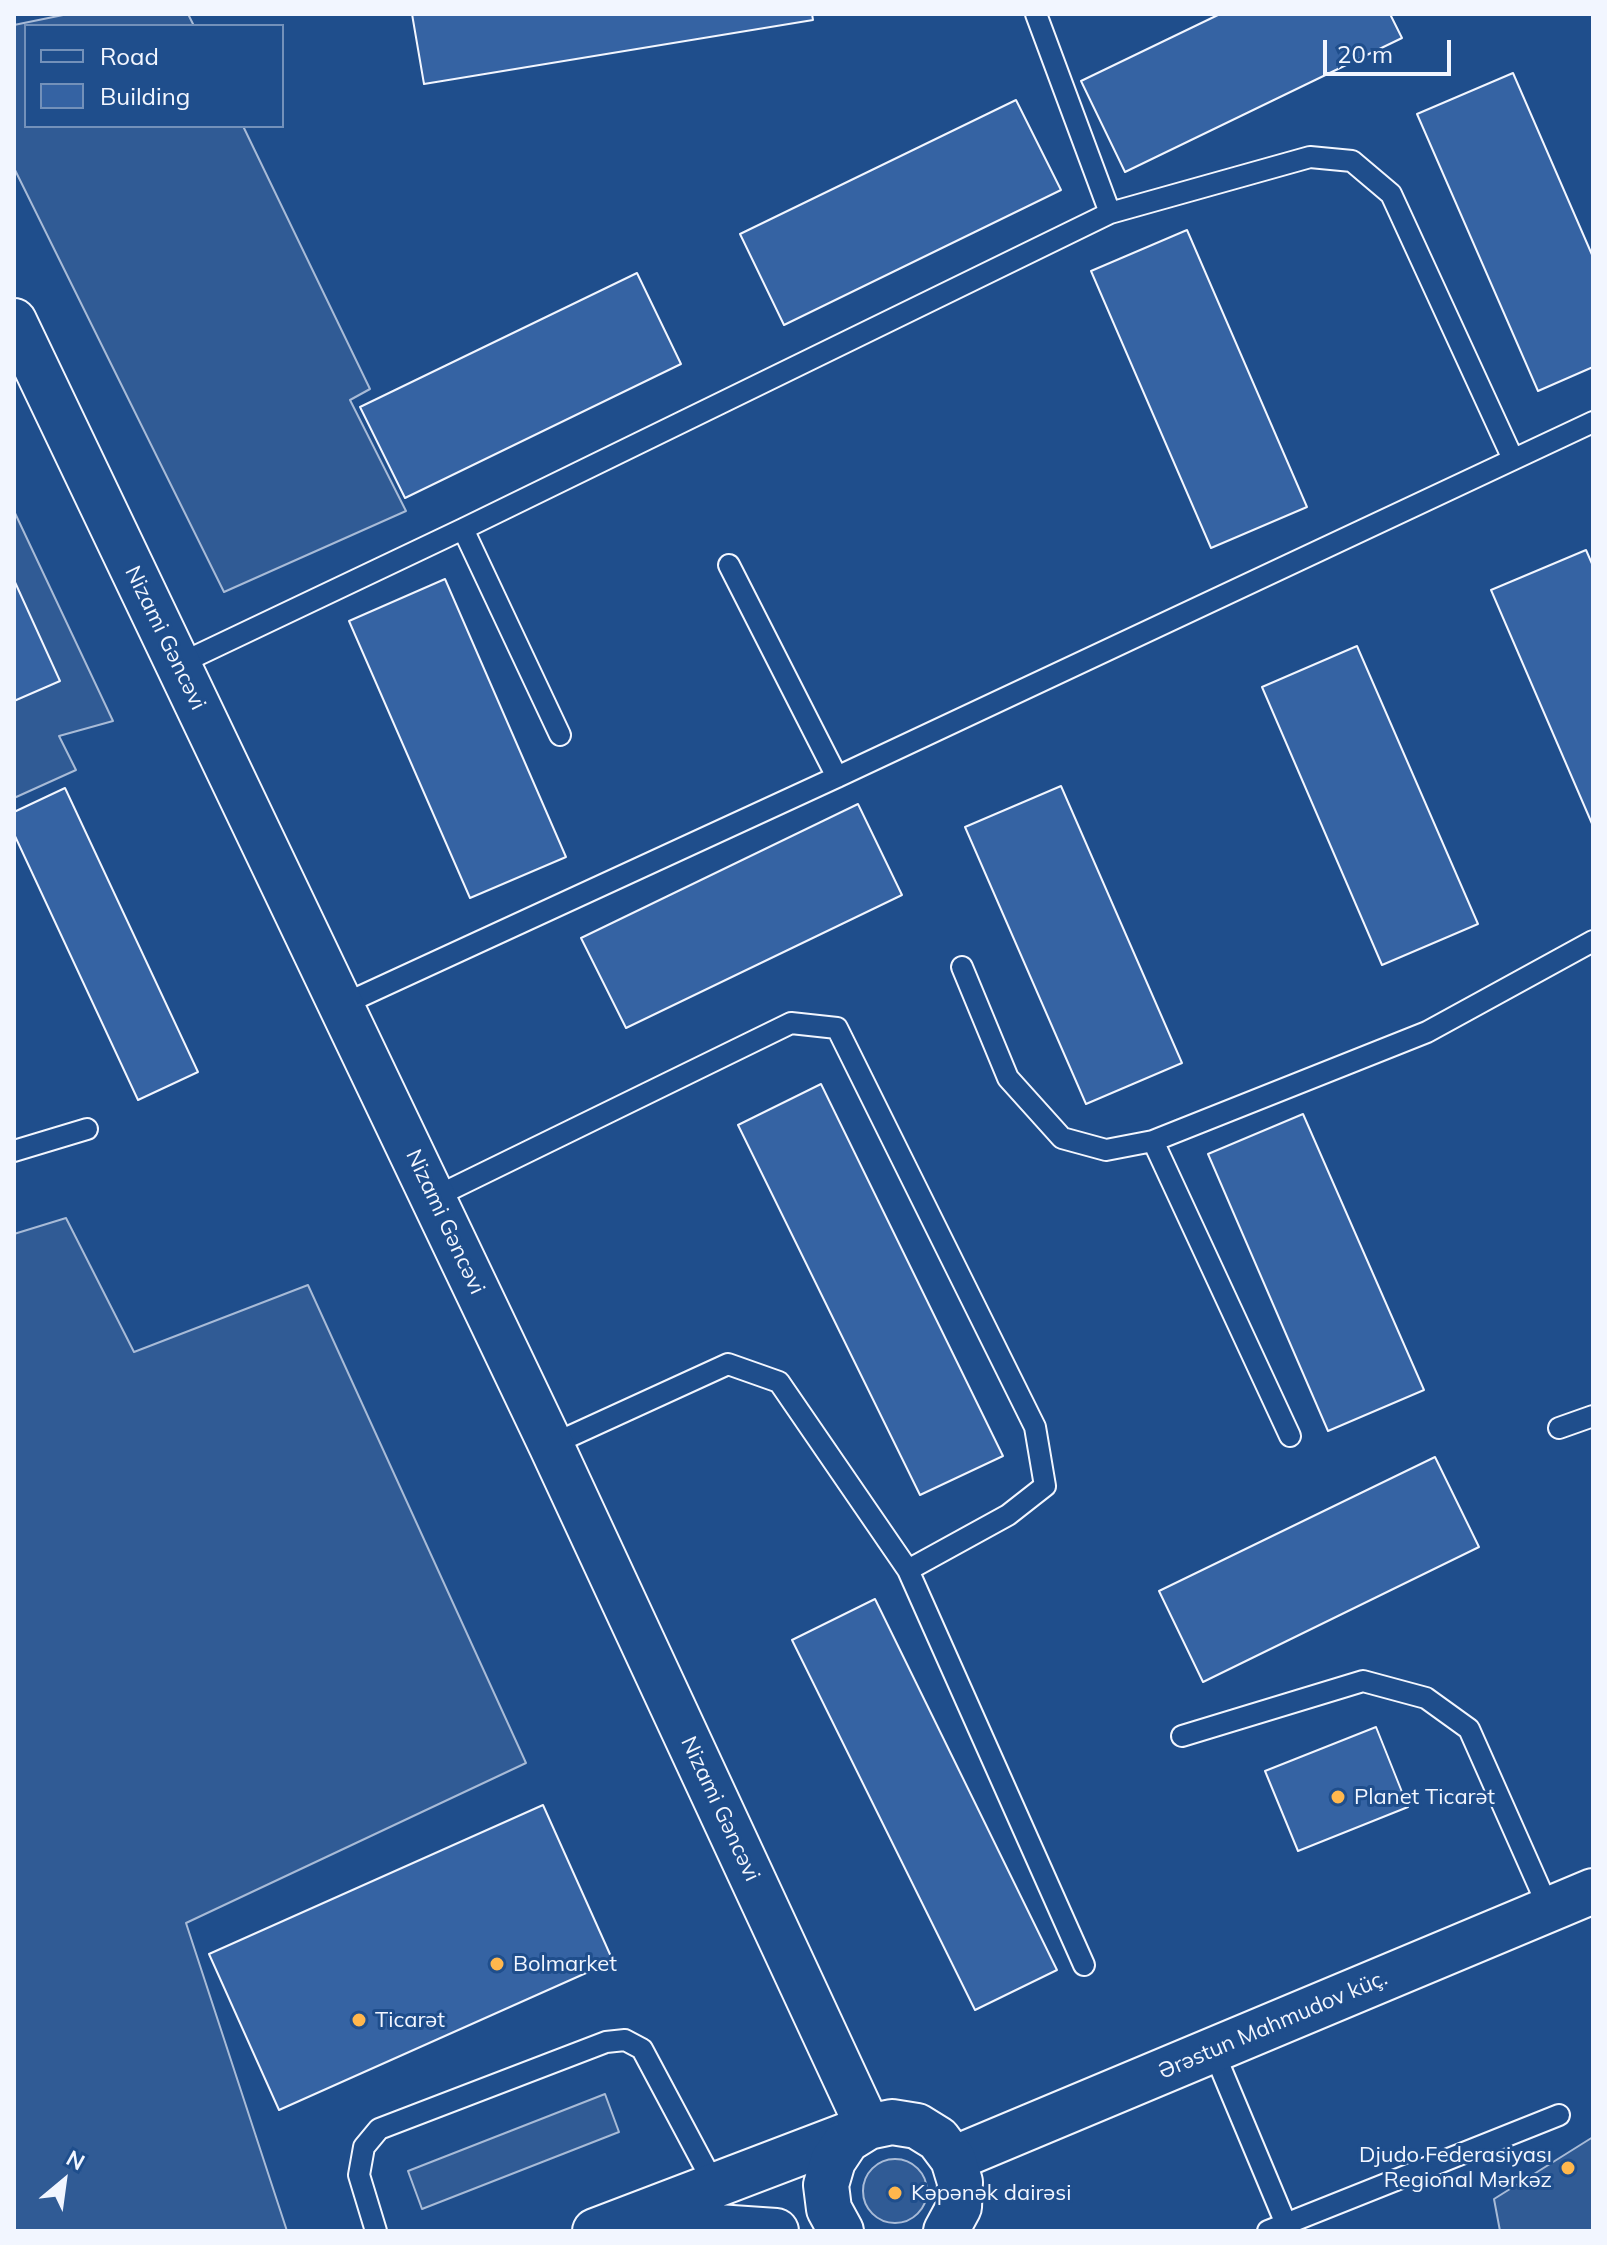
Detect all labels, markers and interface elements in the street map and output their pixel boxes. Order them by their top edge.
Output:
legend [24,24,284,128]
scale bar [1327,24,1455,74]
text: 20 m [1337,39,1393,69]
text: Road [100,41,159,71]
text: Building [100,81,190,111]
street label: Nizami Gəncəvi [119,562,211,714]
street label: Nizami Gəncəvi [400,1145,490,1299]
street label: Nizami Gəncəvi [675,1732,765,1886]
place label: Planet Ticarət [1354,1784,1495,1810]
marker: Planet Ticarət [1329,1788,1347,1806]
place label: Bolmarket [513,1951,617,1977]
marker: Bolmarket [488,1955,506,1973]
street label: Ərəstun Mahmudov küç. [1154,1965,1392,2085]
place label: Ticarət [375,2007,445,2033]
marker: Ticarət [350,2011,368,2029]
north arrow [24,2141,104,2221]
place label: Djudo Federasiyası Regional Mərkəz [1359,2142,1552,2194]
text: N [62,2144,90,2176]
marker: Djudo Federasiyası Regional Mərkəz [1559,2159,1577,2177]
place label: Kəpənək dairəsi [911,2180,1071,2206]
marker: Kəpənək dairəsi [886,2184,904,2202]

